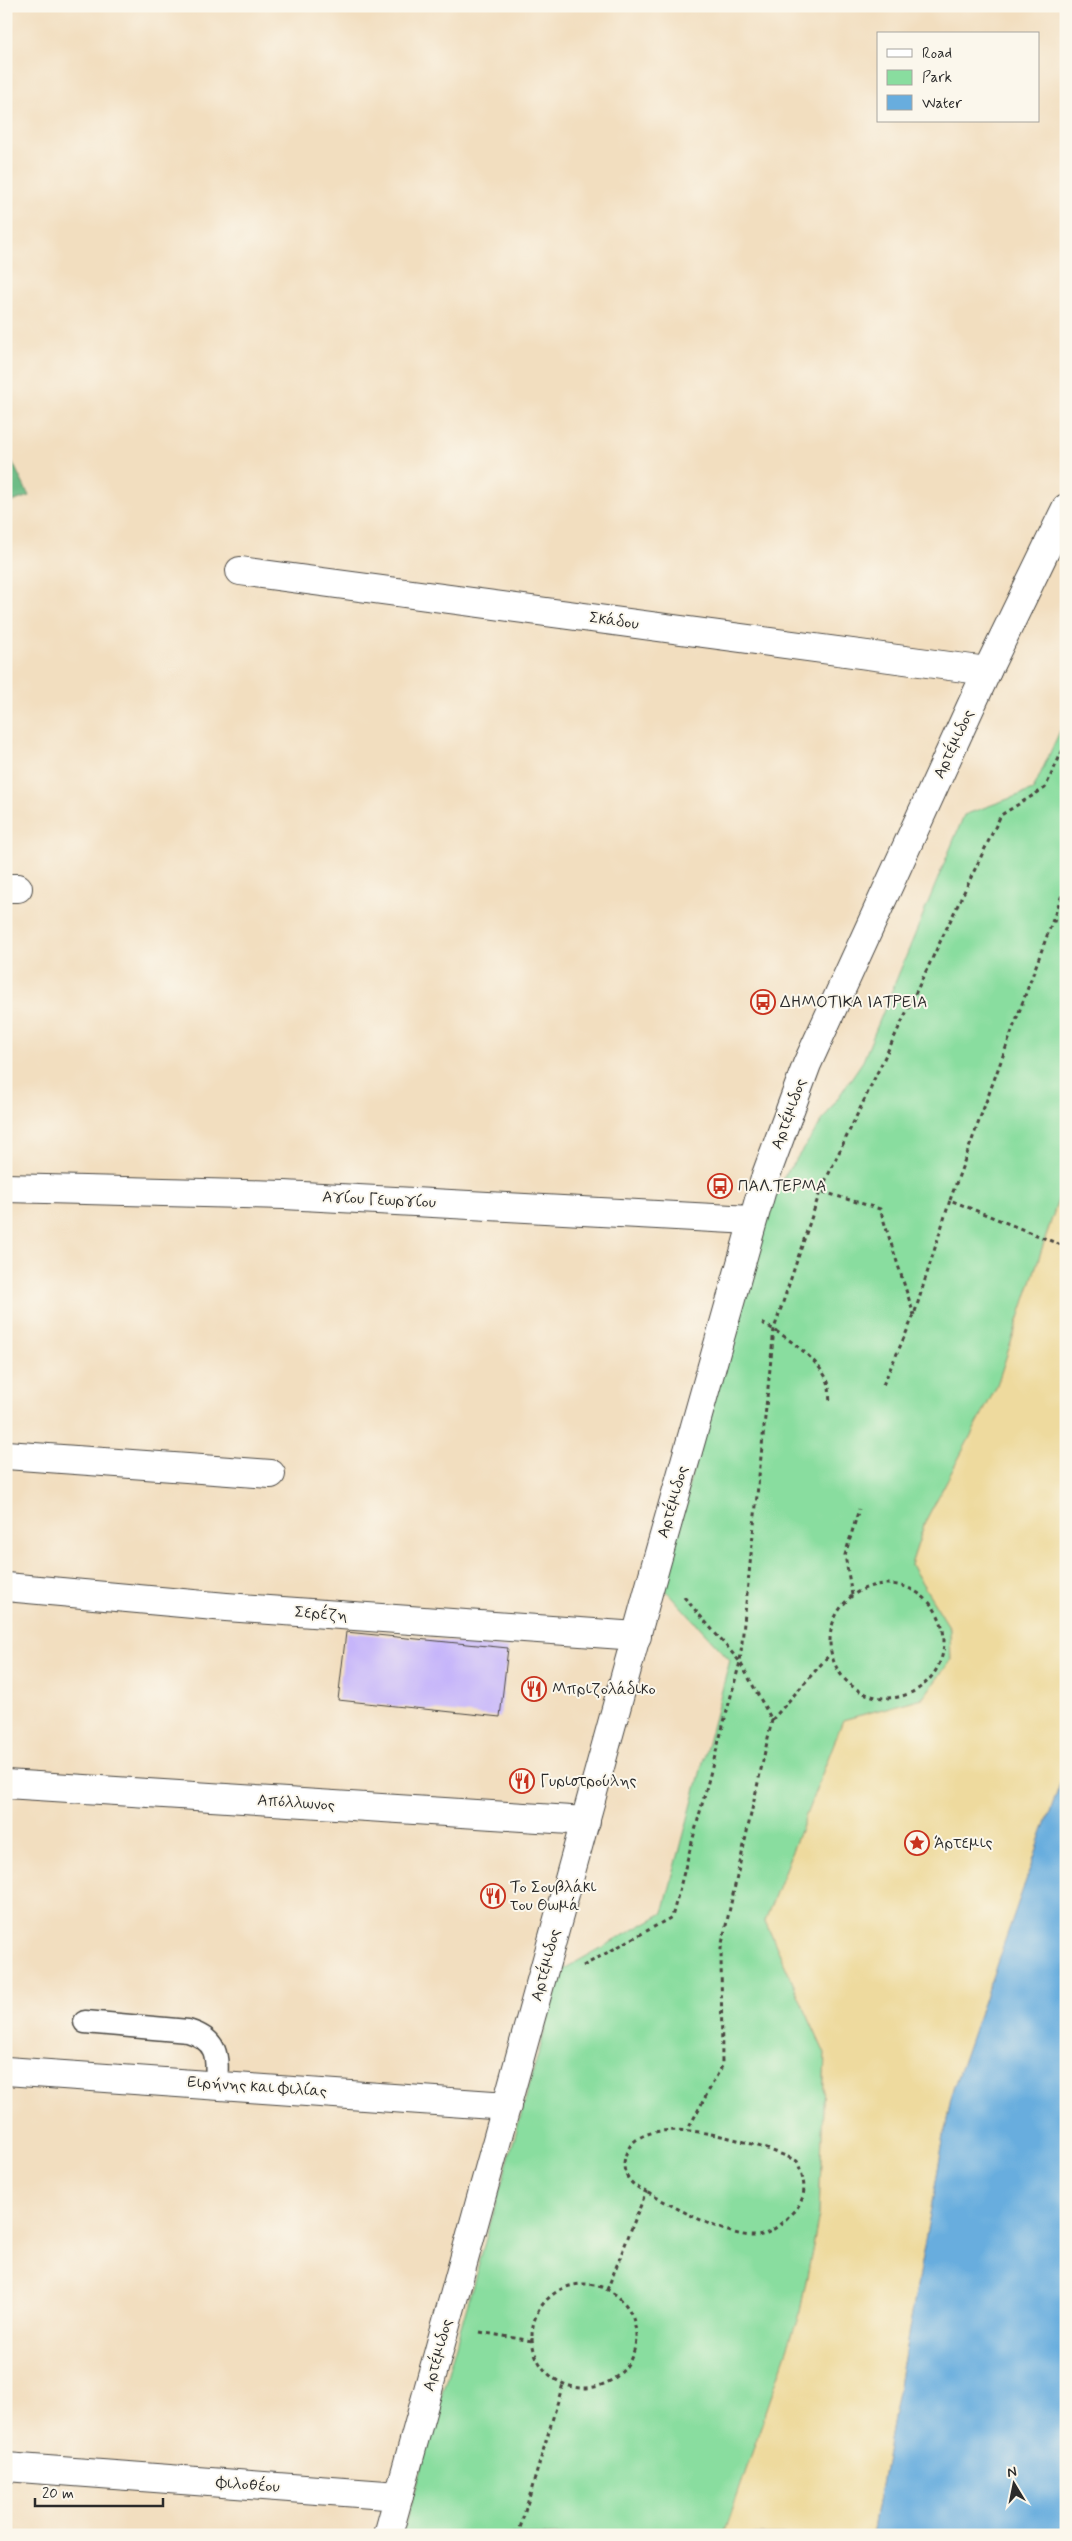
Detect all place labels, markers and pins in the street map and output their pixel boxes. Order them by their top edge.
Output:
bus stop icon: ΔΗΜΟΤΙΚΑ ΙΑΤΡΕΙΑ [750,989,776,1015]
place label: ΔΗΜΟΤΙΚΑ ΙΑΤΡΕΙΑ [780,992,928,1013]
bus stop icon: ΠΑΛ.ΤΕΡΜΑ [707,1173,733,1199]
place label: ΠΑΛ.ΤΕΡΜΑ [738,1176,827,1197]
restaurant icon: Μπριζολάδικο [521,1676,547,1702]
place label: Μπριζολάδικο [552,1679,656,1700]
restaurant icon: Γυριστρούλης [509,1768,535,1794]
place label: Γυριστρούλης [540,1771,637,1792]
place icon: Άρτεμις [904,1830,930,1856]
place label: Άρτεμις [934,1833,992,1854]
place label: Το Σουβλάκι του Θωμά [509,1877,596,1916]
restaurant icon: Το Σουβλάκι του Θωμά [480,1883,506,1909]

